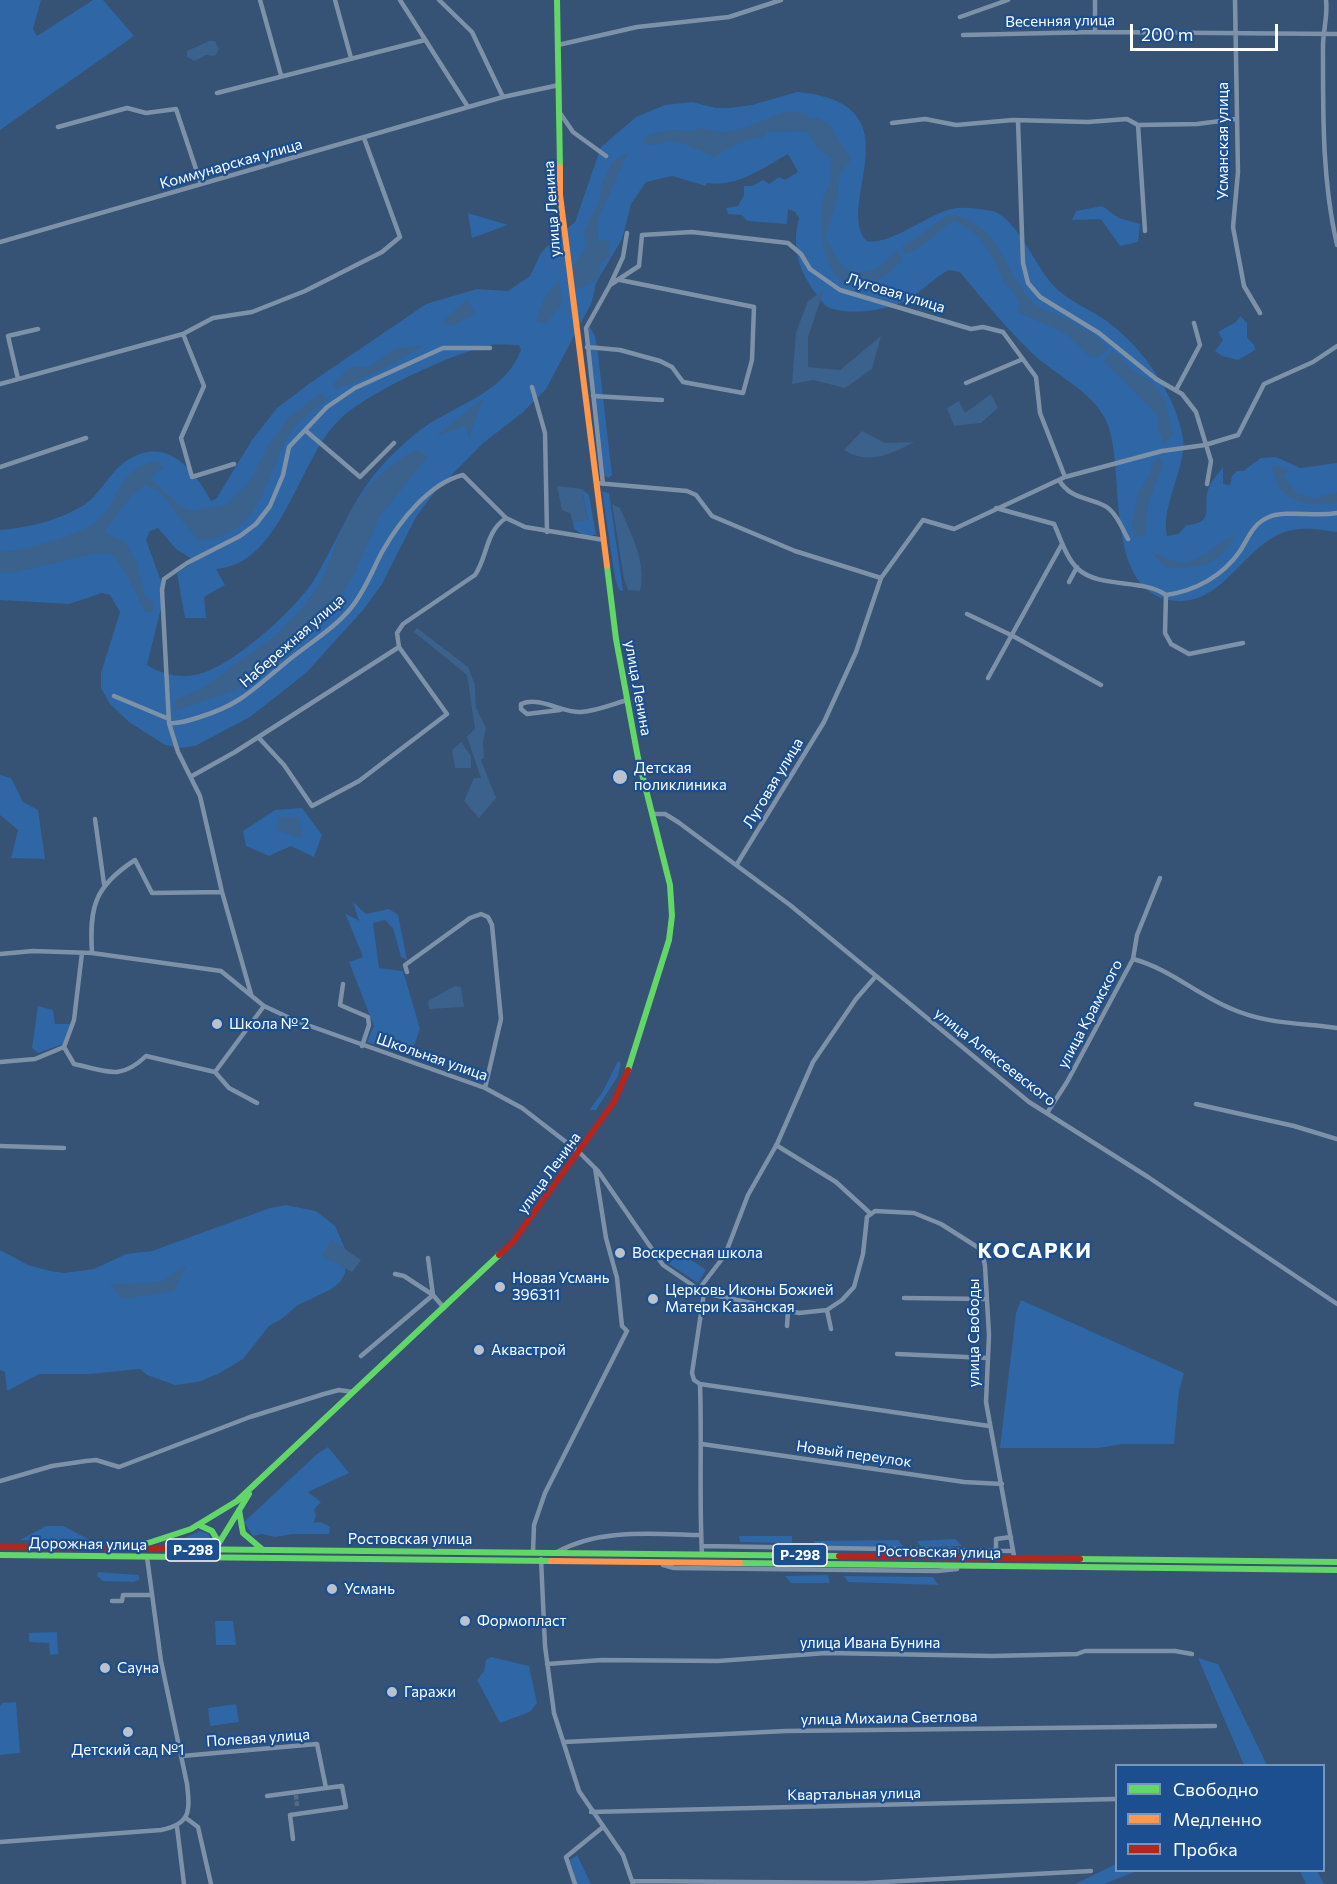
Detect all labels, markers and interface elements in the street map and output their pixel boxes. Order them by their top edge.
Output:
street label: Весенняя улица [1005,11,1115,31]
scale bar [1133,12,1282,50]
text: 200 m [1141,23,1194,45]
street label: Усманская улица [1214,82,1232,200]
street label: Коммунарская улица [158,135,304,193]
street label: улица Ленина [540,160,564,258]
street label: Луговая улица [845,269,947,317]
street label: Набережная улица [236,591,348,691]
street label: улица Ленина [621,639,655,737]
street label: Луговая улица [739,735,807,831]
place label: Детская поликлиника [634,759,727,794]
marker: Детская поликлиника [611,768,629,786]
street label: улица Крамского [1054,957,1126,1071]
street label: улица Алексеевского [931,1004,1059,1110]
place label: Школа № 2 [229,1015,309,1033]
marker: Школа № 2 [210,1017,224,1031]
street label: Школьная улица [374,1029,490,1085]
street label: улица Ленина [513,1129,585,1217]
district label: КОСАРКИ [978,1238,1092,1264]
place label: Воскресная школа [632,1244,763,1262]
marker: Воскресная школа [613,1246,627,1260]
place label: Новая Усмань 396311 [512,1269,610,1304]
street label: улица Свободы [965,1279,983,1387]
marker: Новая Усмань 396311 [493,1280,507,1294]
place label: Церковь Иконы Божией Матери Казанская [665,1281,834,1316]
marker: Церковь Иконы Божией Матери Казанская [646,1292,660,1306]
place label: Аквастрой [491,1341,566,1359]
marker: Аквастрой [472,1343,486,1357]
street label: Новый переулок [795,1437,913,1471]
street label: Ростовская улица [348,1530,472,1548]
street label: Дорожная улица [29,1534,147,1554]
road number: Р-298 [166,1539,220,1561]
street label: Ростовская улица [877,1542,1001,1562]
road number: Р-298 [773,1544,827,1566]
place label: Усмань [344,1580,395,1598]
marker: Усмань [325,1582,339,1596]
place label: Формопласт [477,1612,567,1630]
marker: Формопласт [458,1614,472,1628]
street label: улица Ивана Бунина [800,1634,940,1652]
place label: Сауна [117,1659,159,1677]
marker: Сауна [98,1661,112,1675]
place label: Гаражи [404,1683,456,1701]
marker: Гаражи [385,1685,399,1699]
street label: улица Михаила Светлова [800,1707,978,1729]
marker: Детский сад №1 [121,1725,135,1739]
street label: Полевая улица [205,1725,311,1751]
place label: Детский сад №1 [72,1741,184,1759]
legend [1115,1764,1325,1872]
text: Свободно [1173,1778,1259,1800]
street label: Квартальная улица [787,1784,921,1804]
text: Медленно [1173,1808,1262,1830]
text: Пробка [1173,1838,1238,1860]

